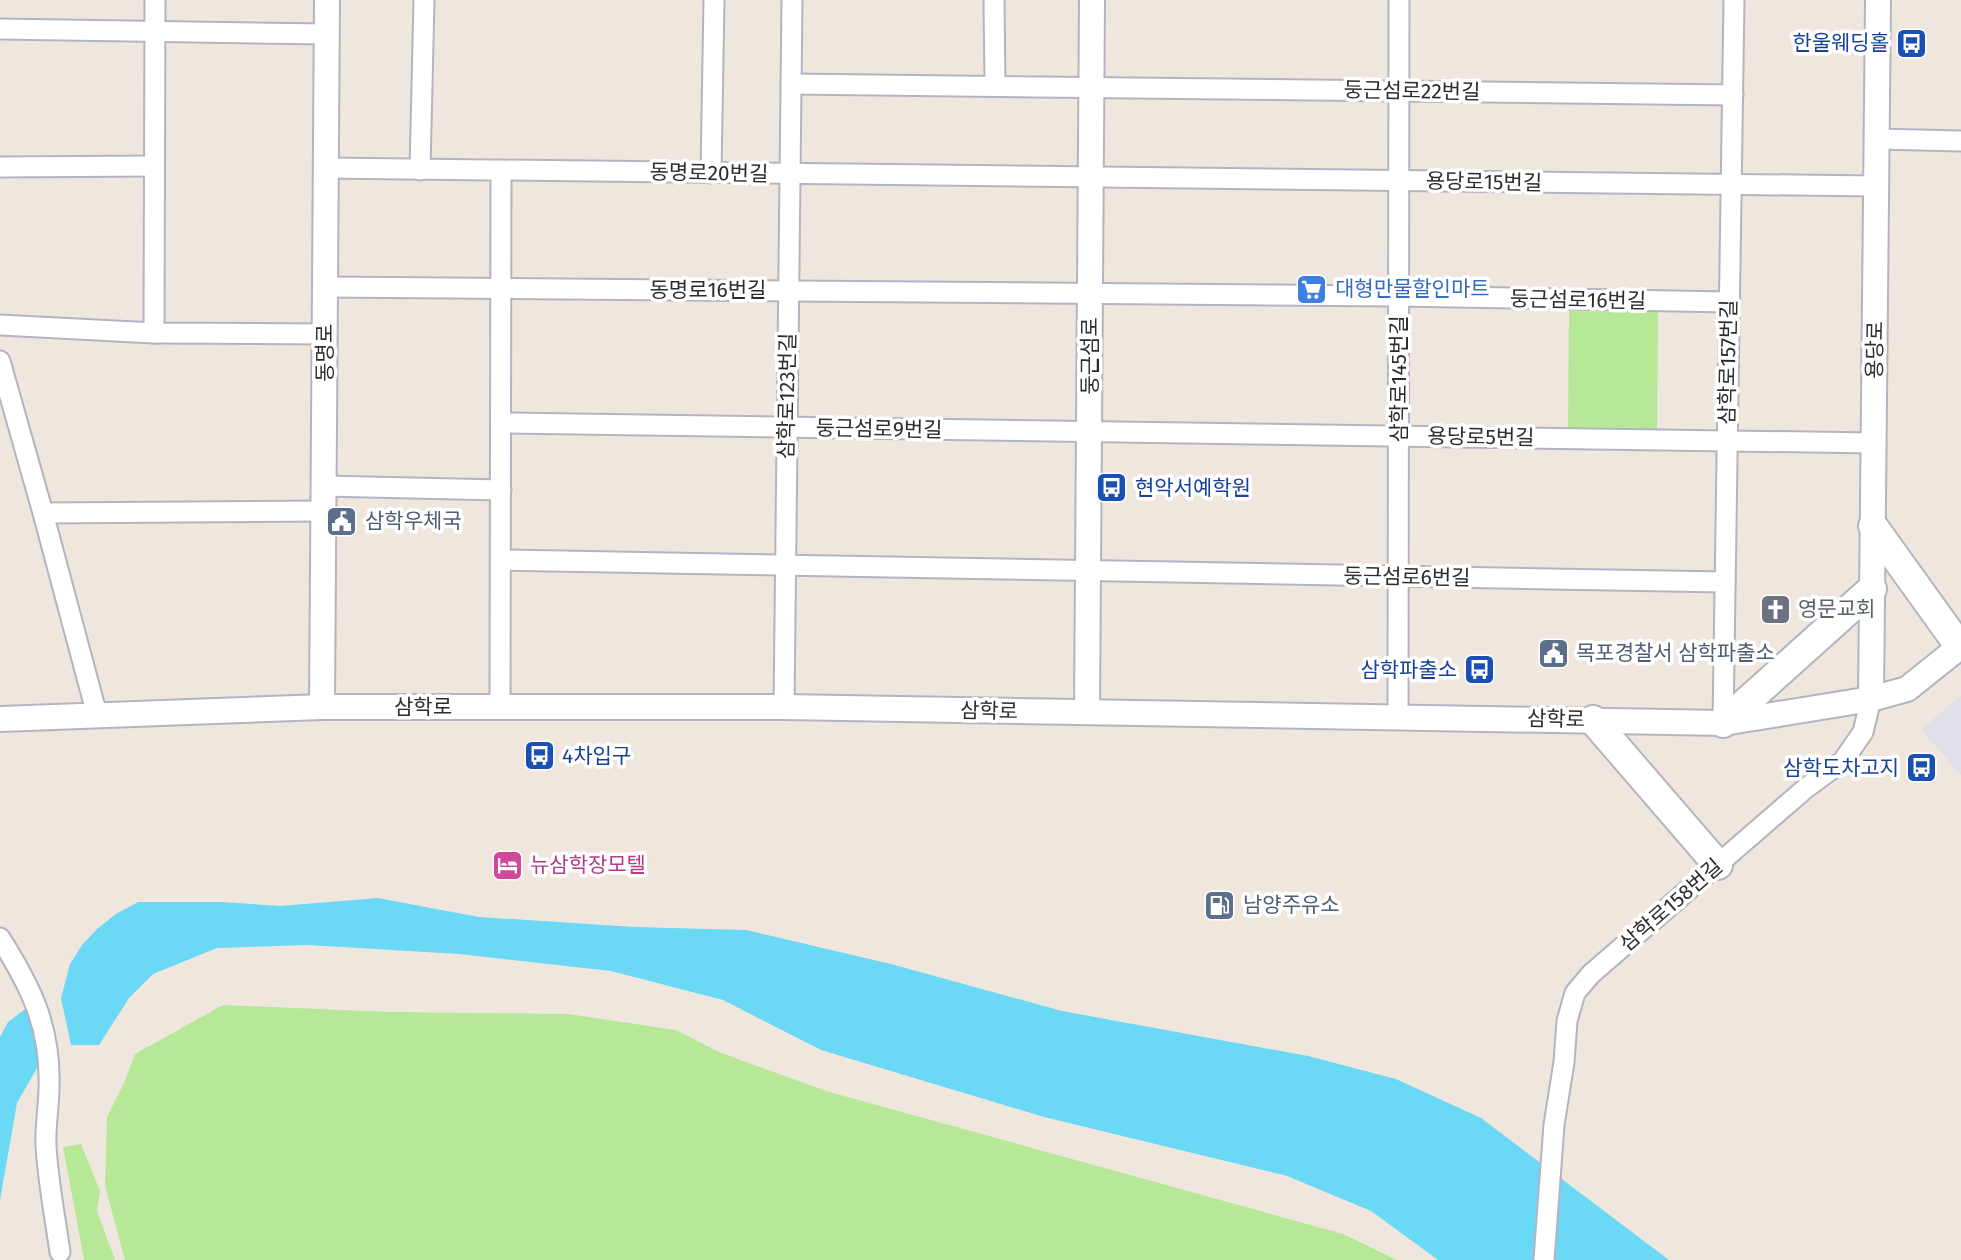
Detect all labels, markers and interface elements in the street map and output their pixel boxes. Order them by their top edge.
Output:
bus stop icon: 한울웨딩홀 [1895,26,1929,60]
place label: 한울웨딩홀 [1792,30,1889,56]
street label: 둥근섬로22번길 [1343,77,1481,105]
street label: 동명로20번길 [649,159,769,187]
street label: 용당로15번길 [1426,168,1542,196]
supermarket icon: 대형만물할인마트 [1295,272,1329,306]
place label: 대형만물할인마트 [1335,276,1490,302]
street label: 동명로16번길 [650,277,766,303]
street label: 둥근섬로16번길 [1510,286,1646,314]
street label: 삼학로157번길 [1714,299,1742,425]
street label: 삼학로145번길 [1386,315,1412,443]
street label: 둥근섬로 [1077,317,1103,395]
street label: 용당로 [1861,321,1889,379]
street label: 동명로 [312,324,338,382]
street label: 삼학로123번길 [773,333,801,459]
street label: 둥근섬로9번길 [815,415,943,443]
street label: 용당로5번길 [1427,423,1535,451]
bus stop icon: 현악서예학원 [1095,471,1129,505]
place label: 현악서예학원 [1135,475,1251,501]
public building icon: 삼학우체국 [325,504,359,538]
place label: 삼학우체국 [365,508,462,534]
street label: 둥근섬로6번길 [1343,563,1471,591]
church icon: 영문교회 [1758,592,1792,626]
place label: 영문교회 [1798,596,1875,622]
public building icon: 목포경찰서 삼학파출소 [1536,636,1570,670]
place label: 목포경찰서 삼학파출소 [1576,640,1775,666]
bus stop icon: 삼학파출소 [1463,653,1497,687]
place label: 삼학파출소 [1360,657,1457,683]
street label: 삼학로 [394,694,452,720]
street label: 삼학로 [960,697,1018,725]
street label: 삼학로 [1527,705,1585,733]
bus stop icon: 4차입구 [522,739,556,773]
place label: 4차입구 [562,743,631,769]
bus stop icon: 삼학도차고지 [1905,751,1939,785]
place label: 삼학도차고지 [1783,755,1899,781]
hotel icon: 뉴삼학장모텔 [490,848,524,882]
place label: 뉴삼학장모텔 [530,852,646,878]
street label: 삼학로158번길 [1614,853,1728,957]
fuel station icon: 남양주유소 [1203,888,1237,922]
place label: 남양주유소 [1243,892,1340,918]

